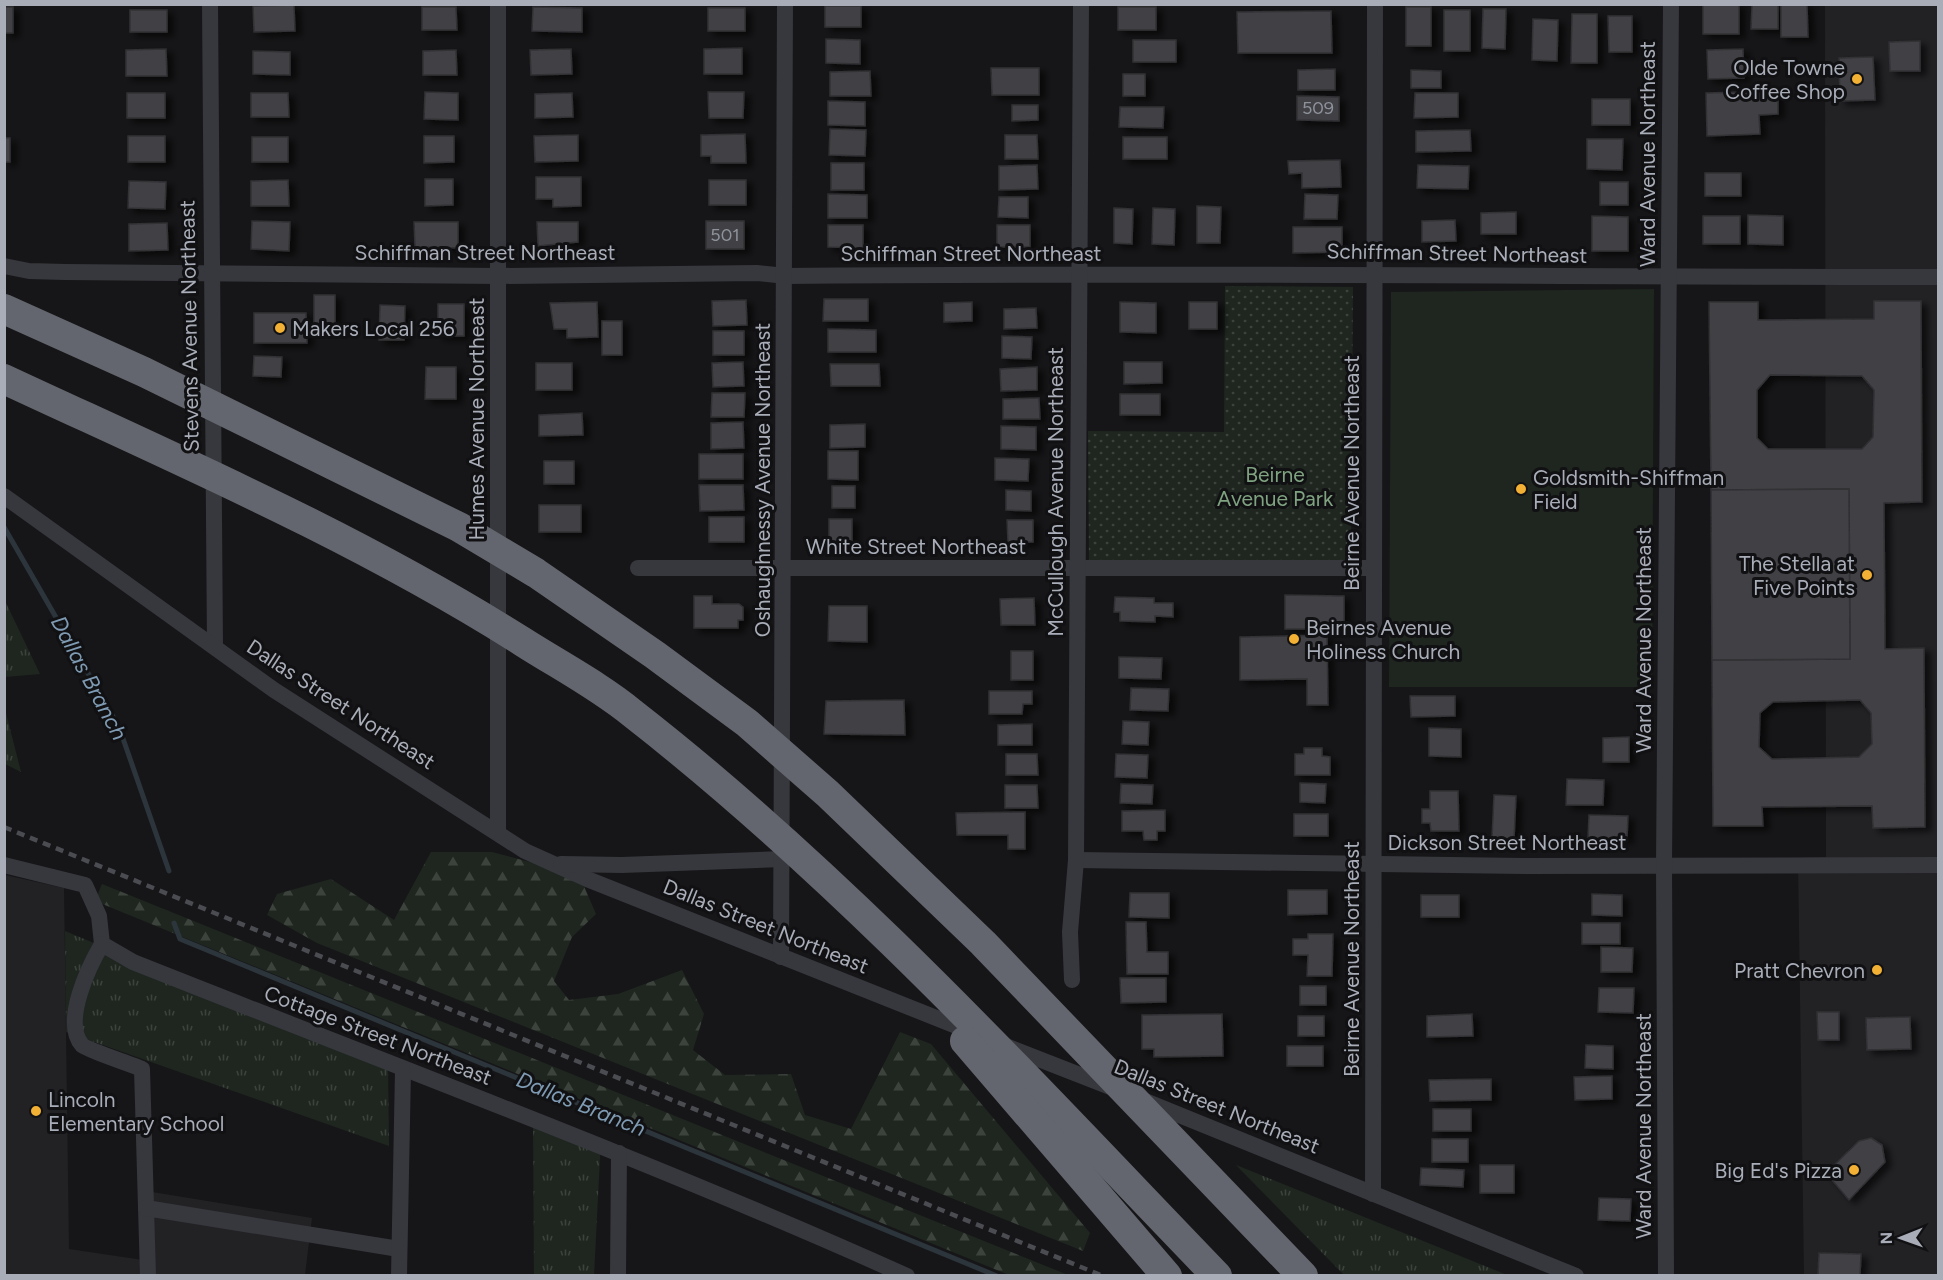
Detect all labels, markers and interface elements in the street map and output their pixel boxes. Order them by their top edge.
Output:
street label: Ward Avenue Northeast [1635,41,1660,267]
place label: Olde Towne Coffee Shop [1725,55,1845,104]
marker: Olde Towne Coffee Shop [1850,72,1864,86]
house number: 509 [1302,97,1334,119]
street label: Stevens Avenue Northeast [174,200,204,452]
house number: 501 [710,224,740,246]
street label: Schiffman Street Northeast [1326,238,1588,268]
street label: Schiffman Street Northeast [355,240,616,265]
street label: Schiffman Street Northeast [841,241,1102,266]
street label: Humes Avenue Northeast [464,297,489,541]
place label: Makers Local 256 [292,316,455,341]
marker: Makers Local 256 [273,321,287,335]
street label: Oshaughnessy Avenue Northeast [750,323,775,637]
street label: McCullough Avenue Northeast [1043,347,1068,637]
street label: Beirne Avenue Northeast [1339,355,1364,591]
park label: Beirne Avenue Park [1217,462,1334,511]
place label: Goldsmith-Shiffman Field [1533,465,1724,514]
marker: Goldsmith-Shiffman Field [1514,482,1528,496]
street label: Ward Avenue Northeast [1631,527,1656,753]
street label: White Street Northeast [806,534,1026,559]
place label: The Stella at Five Points [1739,551,1855,600]
marker: The Stella at Five Points [1860,568,1874,582]
water label: Dallas Branch [45,611,133,745]
place label: Beirnes Avenue Holiness Church [1306,615,1460,664]
marker: Beirnes Avenue Holiness Church [1287,632,1301,646]
street label: Dallas Street Northeast [242,634,440,774]
street label: Dickson Street Northeast [1388,830,1626,855]
street label: Beirne Avenue Northeast [1339,841,1364,1077]
street label: Dallas Street Northeast [660,873,872,979]
place label: Pratt Chevron [1734,958,1865,983]
marker: Pratt Chevron [1870,963,1884,977]
street label: Cottage Street Northeast [261,980,495,1090]
street label: Ward Avenue Northeast [1631,1013,1656,1239]
street label: Dallas Street Northeast [1111,1053,1323,1159]
water label: Dallas Branch [513,1066,649,1142]
place label: Lincoln Elementary School [48,1087,224,1136]
marker: Lincoln Elementary School [29,1104,43,1118]
place label: Big Ed's Pizza [1715,1158,1842,1183]
marker: Big Ed's Pizza [1847,1163,1861,1177]
north arrow [1871,1208,1931,1268]
text: N [1877,1232,1896,1245]

